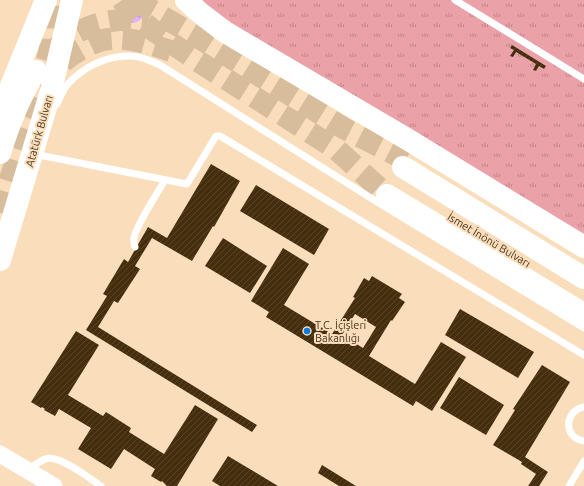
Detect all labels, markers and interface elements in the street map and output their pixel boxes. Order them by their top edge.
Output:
street label: Atatürk Bulvarı [23,94,55,168]
street label: İsmet İnönü Bulvarı [445,210,533,270]
place label: T.C. İçişleri Bakanlığı [315,319,366,344]
marker: T.C. İçişleri Bakanlığı [302,326,312,336]

